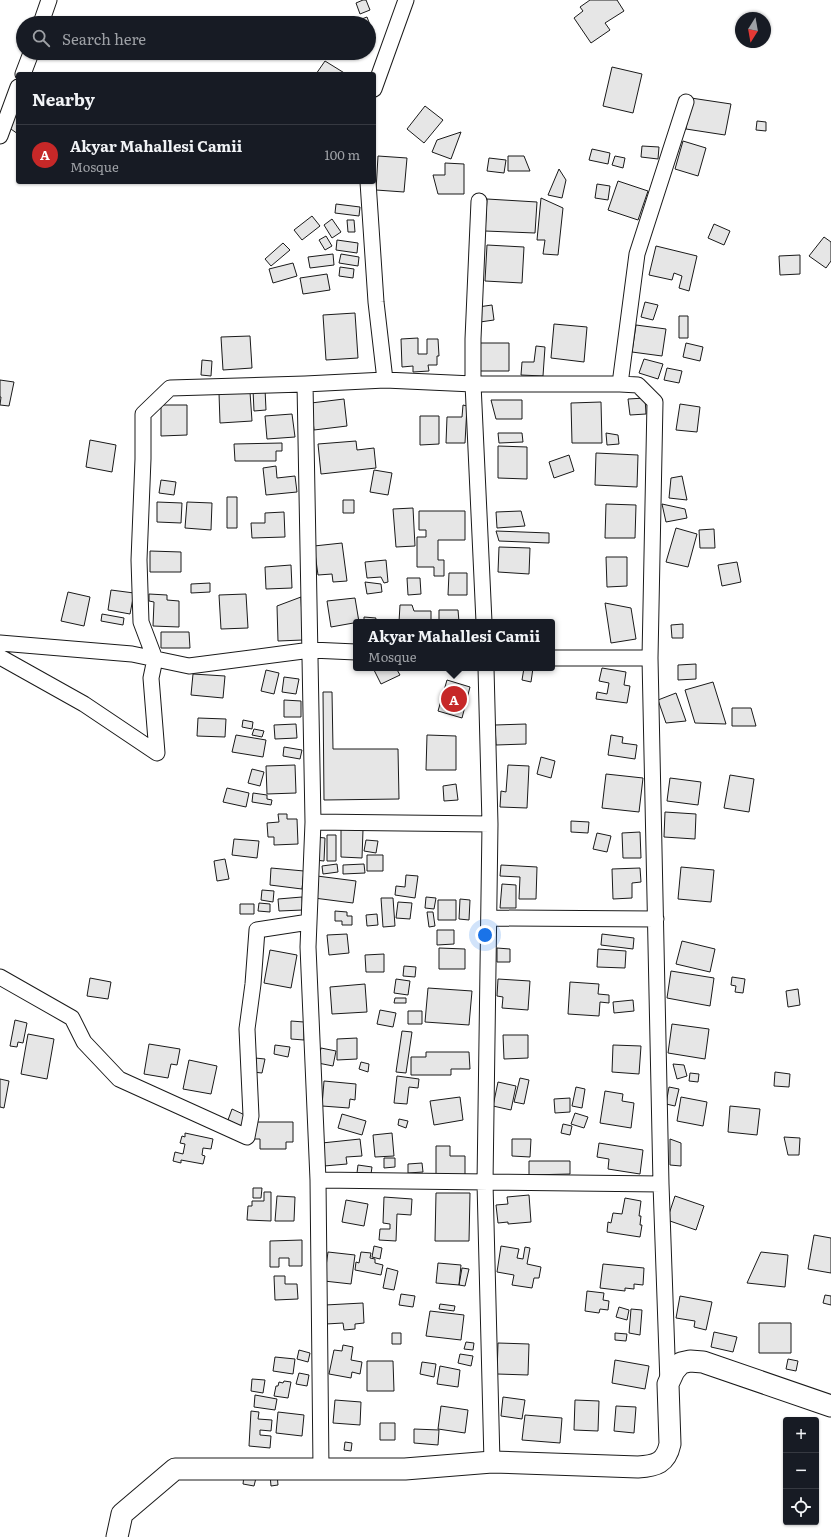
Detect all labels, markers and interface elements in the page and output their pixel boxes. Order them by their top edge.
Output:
north arrow [735,12,771,48]
search box [16,16,376,60]
icon: search [30,27,52,49]
text: Search here [62,27,146,50]
text: Nearby [32,86,95,111]
text: Akyar Mahallesi Camii [70,134,242,157]
text: A [40,145,50,164]
text: 100 m [324,145,360,164]
text: Mosque [70,157,119,176]
popup [353,619,555,671]
text: Akyar Mahallesi Camii [368,624,540,647]
text: Mosque [368,647,417,666]
pin: A [441,684,467,714]
your location [475,925,495,945]
map controls [783,1417,819,1525]
button: + [783,1417,819,1453]
button: − [783,1453,819,1489]
button: locate [783,1489,819,1525]

